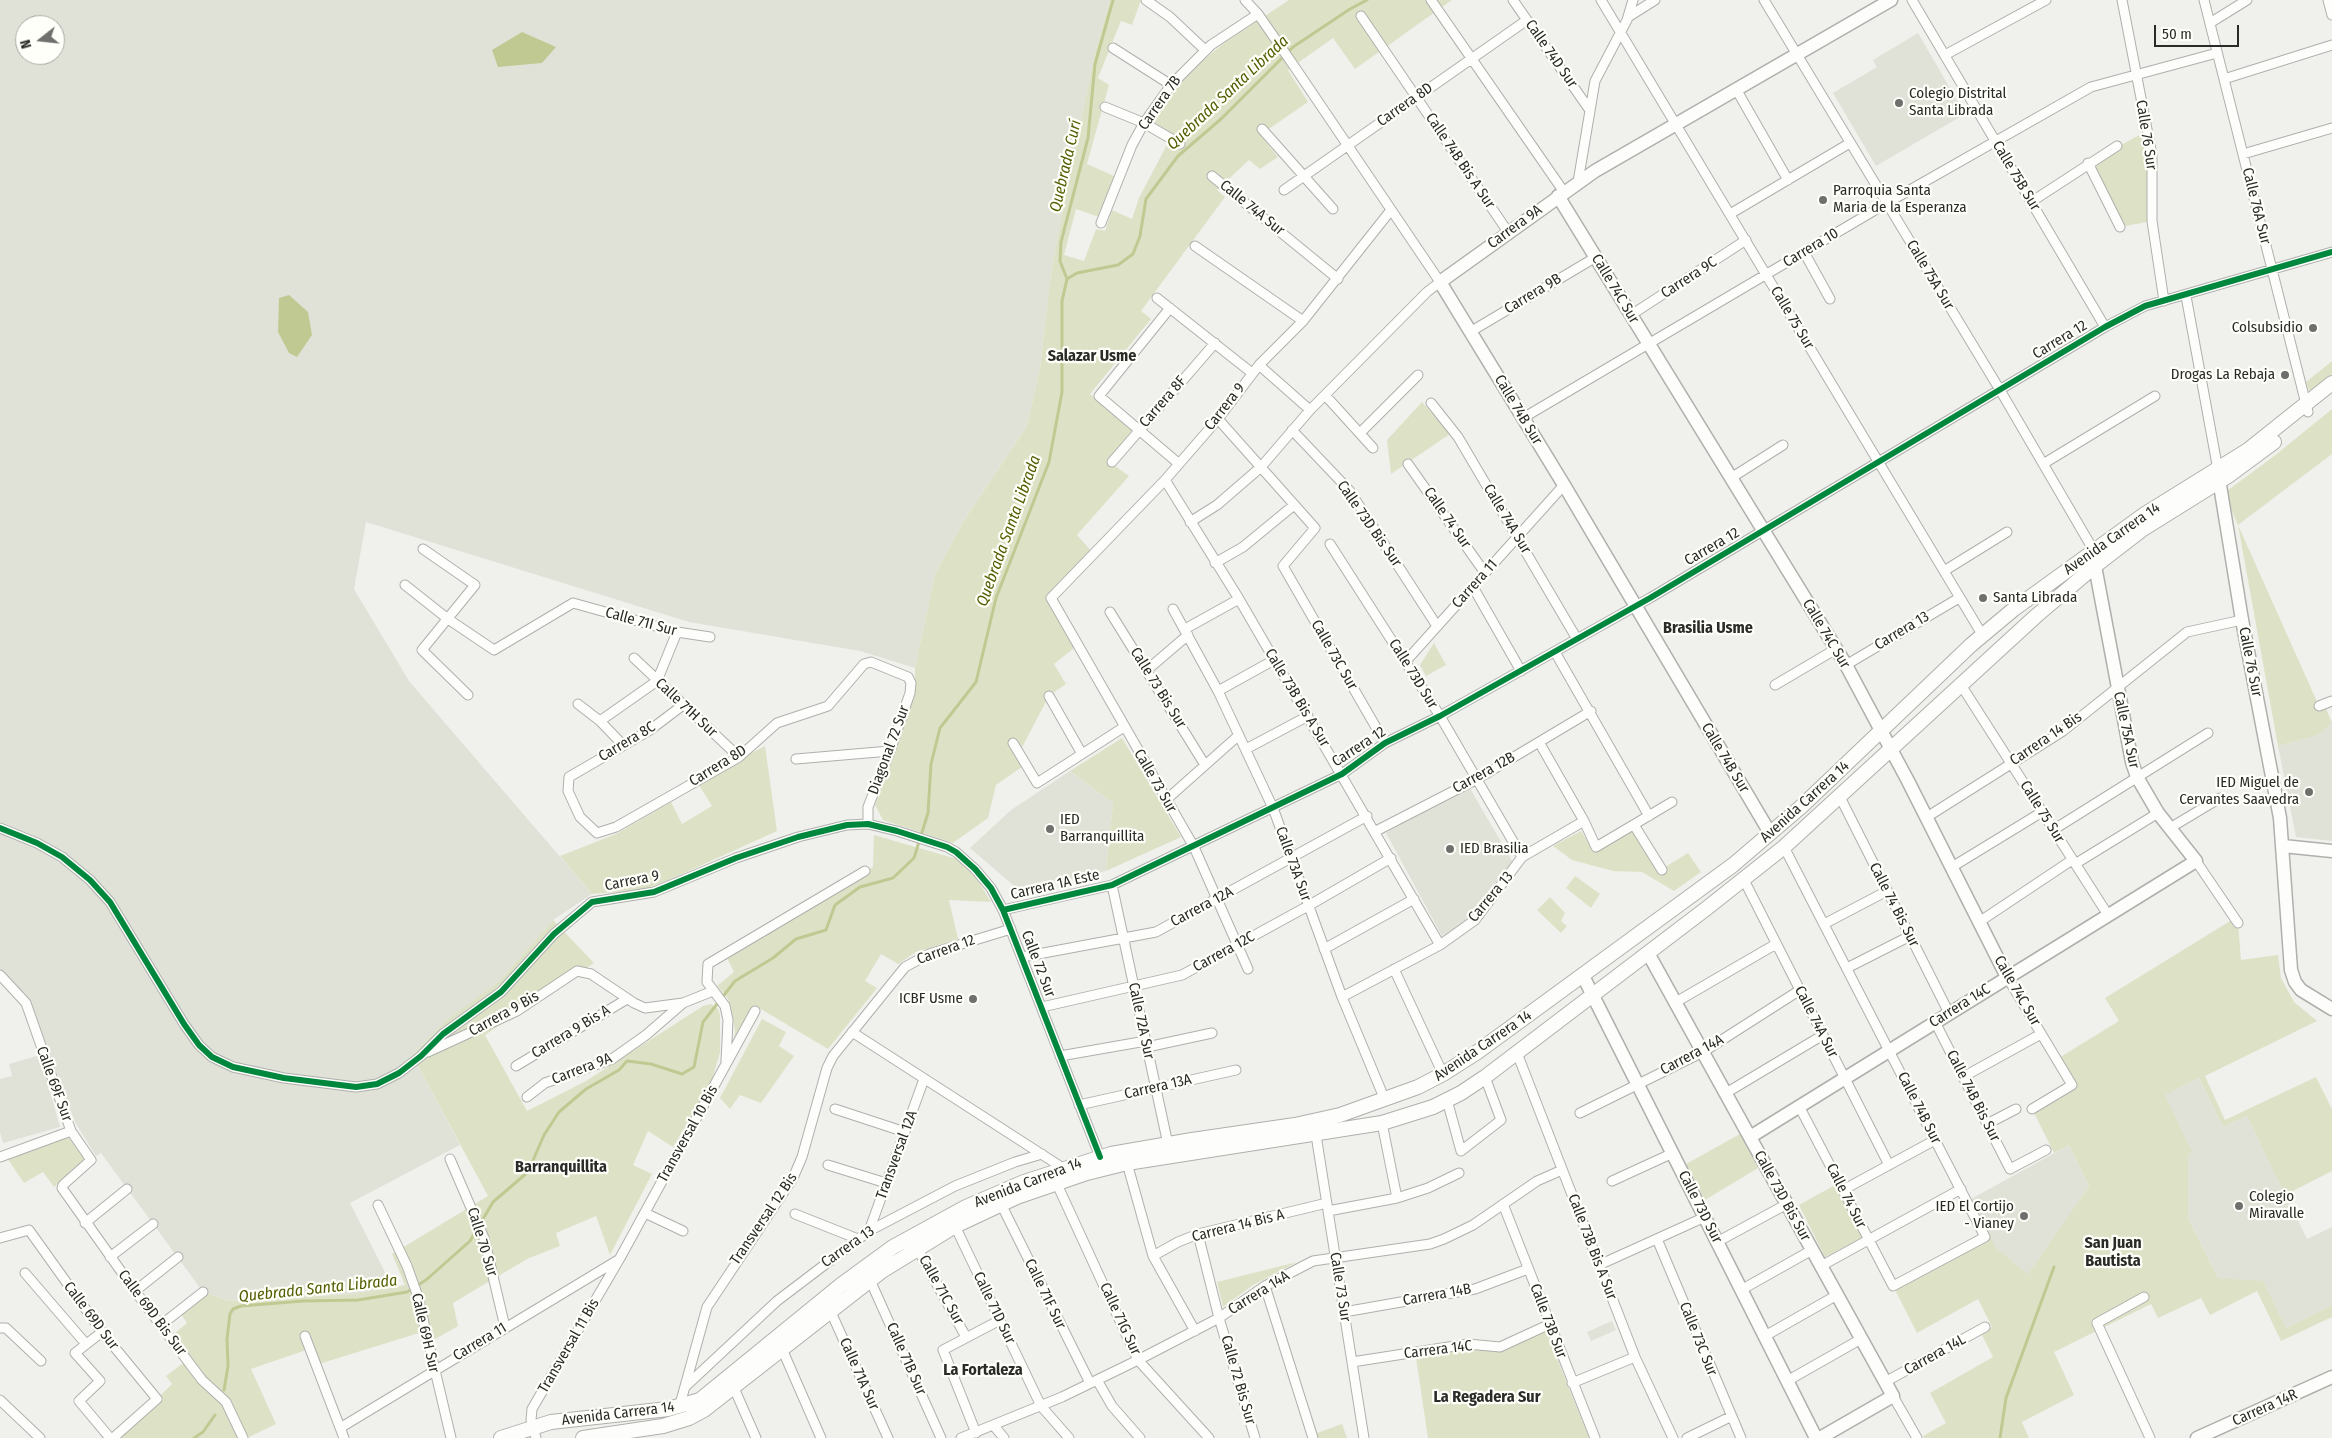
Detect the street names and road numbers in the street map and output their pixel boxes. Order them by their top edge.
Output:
street label: Calle 74D Sur [1521,16,1581,92]
street label: Carrera 7B [1135,72,1185,134]
street label: Carrera 8D [1374,79,1436,131]
street label: Calle 76 Sur [2132,99,2160,171]
street label: Calle 74B Bis A Sur [1421,110,1499,212]
street label: Calle 75B Sur [1988,138,2044,214]
street label: Calle 76A Sur [2238,166,2274,246]
street label: Calle 74A Sur [1216,176,1288,240]
street label: Carrera 9A [1484,201,1546,253]
street label: Carrera 10 [1780,224,1842,272]
street label: Calle 75A Sur [1902,237,1958,313]
street label: Calle 74C Sur [1587,251,1643,327]
street label: Carrera 9C [1658,253,1720,303]
street label: Carrera 9B [1501,270,1565,318]
street label: Calle 75 Sur [1766,283,1818,353]
street label: Carrera 12 [2029,317,2091,363]
street label: Calle 74B Sur [1490,372,1546,448]
street label: Carrera 8F [1136,373,1190,431]
street label: Carrera 9 [1201,380,1249,434]
street label: Calle 73D Bis Sur [1333,478,1405,570]
street label: Calle 74A Sur [1479,481,1535,557]
street label: Calle 74 Sur [1419,484,1475,552]
street label: Avenida Carrera 14 [2060,499,2164,579]
street label: Carrera 12 [1681,524,1743,570]
street label: Carrera 11 [1448,556,1502,612]
street label: Calle 74C Sur [1798,596,1854,672]
street label: Calle 71I Sur [603,604,679,640]
street label: Carrera 13 [1871,608,1933,654]
street label: Calle 73C Sur [1307,617,1361,693]
street label: Calle 76 Sur [2234,626,2266,698]
street label: Calle 73D Sur [1384,636,1442,712]
street label: Calle 73 Bis Sur [1126,644,1190,732]
street label: Calle 73B Bis A Sur [1261,645,1333,751]
street label: Calle 71H Sur [651,675,721,741]
street label: Calle 75A Sur [2109,690,2143,770]
street label: Diagonal 72 Sur [865,703,913,797]
street label: Carrera 14 Bis [2007,708,2085,770]
street label: Carrera 8C [595,718,659,766]
street label: Calle 74B Sur [1697,720,1753,796]
street label: Carrera 12 [1329,723,1389,771]
street label: Carrera 8D [686,741,750,791]
street label: Calle 73 Sur [1130,746,1180,816]
street label: Carrera 12B [1450,749,1518,797]
street label: Avenida Carrera 14 [1757,757,1853,847]
street label: Calle 75 Sur [2016,777,2068,847]
street label: Calle 73A Sur [1271,824,1315,904]
street label: Calle 74 Bis Sur [1865,860,1923,950]
street label: Carrera 1A Este [1009,866,1101,904]
street label: Carrera 9 [603,867,661,895]
street label: Carrera 13 [1465,868,1517,926]
street label: Carrera 12A [1168,883,1236,931]
street label: Calle 72 Sur [1017,928,1059,1000]
street label: Carrera 12C [1190,928,1258,976]
street label: Carrera 12 [915,931,977,969]
street label: Calle 74C Sur [1990,953,2044,1029]
street label: Carrera 14C [1926,980,1994,1032]
street label: Calle 72A Sur [1124,981,1158,1061]
street label: Calle 74A Sur [1790,983,1842,1061]
street label: Carrera 9 Bis [466,987,542,1041]
street label: Carrera 9 Bis A [528,1001,614,1063]
street label: Avenida Carrera 14 [1431,1007,1535,1085]
street label: Carrera 14A [1657,1031,1727,1079]
street label: Calle 69F Sur [32,1044,76,1124]
street label: Calle 74B Bis Sur [1942,1047,2004,1145]
street label: Carrera 9A [549,1049,615,1089]
street label: Calle 74B Sur [1893,1069,1945,1147]
street label: Carrera 13A [1123,1071,1193,1103]
street label: Transversal 10 Bis [654,1082,722,1186]
street label: Transversal 12A [873,1108,921,1202]
street label: Calle 73D Bis Sur [1750,1148,1814,1244]
street label: Avenida Carrera 14 [972,1154,1084,1212]
street label: Calle 74 Sur [1822,1161,1870,1231]
street label: Calle 73D Sur [1674,1168,1726,1246]
street label: Transversal 12 Bis [727,1170,801,1268]
street label: Calle 73B Bis A Sur [1564,1192,1620,1302]
street label: Calle 70 Sur [463,1205,501,1279]
street label: Carrera 14 Bis A [1190,1206,1286,1246]
street label: Carrera 13 [818,1222,878,1272]
street label: Calle 73 Sur [1326,1251,1354,1323]
street label: Calle 71C Sur [915,1252,967,1328]
street label: Calle 71F Sur [1020,1256,1070,1332]
street label: Calle 69D Bis Sur [114,1267,190,1359]
street label: Carrera 14A [1225,1267,1293,1319]
street label: Calle 71D Sur [969,1269,1019,1347]
street label: Calle 69D Sur [60,1278,122,1354]
street label: Calle 71G Sur [1095,1280,1145,1358]
street label: Carrera 14B [1401,1280,1473,1310]
street label: Calle 73B Sur [1526,1281,1570,1361]
street label: Calle 69H Sur [407,1291,443,1375]
street label: Transversal 11 Bis [535,1296,603,1396]
street label: Calle 73C Sur [1675,1300,1721,1378]
street label: Carrera 11 [450,1319,510,1365]
street label: Calle 71B Sur [882,1320,930,1398]
street label: Carrera 14L [1901,1331,1969,1379]
street label: Calle 72 Bis Sur [1217,1333,1259,1427]
street label: Calle 71A Sur [835,1335,883,1413]
street label: Carrera 14C [1403,1337,1473,1363]
street label: Carrera 14R [2230,1386,2300,1430]
street label: Avenida Carrera 14 [561,1398,675,1430]

